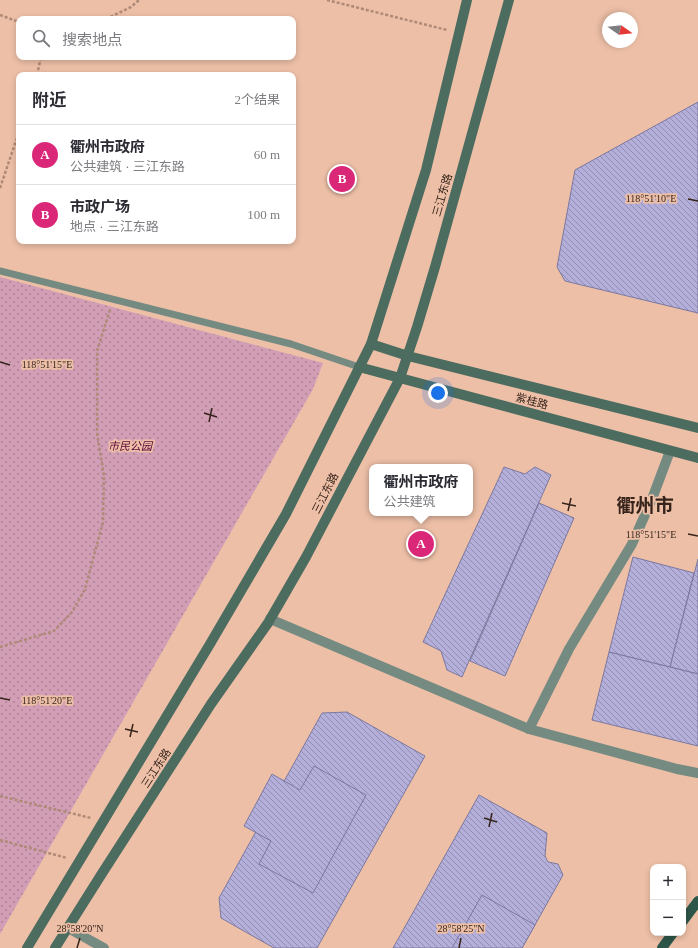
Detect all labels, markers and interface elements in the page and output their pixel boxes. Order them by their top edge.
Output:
north arrow [602,12,638,48]
search box [16,16,296,60]
icon: search [30,27,52,49]
text: 搜索地点 [62,32,122,48]
text: 附近 [32,91,66,110]
text: 2个结果 [234,92,280,107]
text: 衢州市政府 [70,139,145,155]
text: A [40,147,50,162]
text: 60 m [254,147,280,162]
text: 公共建筑 · 三江东路 [70,159,185,174]
pin: B [329,164,355,194]
street label: 三江东路 [430,172,454,218]
text: 118°51'10"E [626,193,676,204]
text: 市政广场 [70,199,130,215]
text: B [41,207,49,222]
text: 100 m [247,207,280,222]
text: 地点 · 三江东路 [70,219,159,234]
text: 118°51'15"E [22,359,72,370]
your location [428,383,448,403]
street label: 紫桂路 [515,391,549,411]
park label: 市民公园 [108,440,154,452]
popup [369,464,473,516]
street label: 三江东路 [310,471,340,515]
text: 衢州市政府 [383,474,459,490]
text: 公共建筑 [383,494,436,509]
district label: 衢州市 [616,495,674,516]
pin: A [408,529,434,559]
text: 118°51'15"E [626,529,676,540]
text: 118°51'20"E [22,695,72,706]
street label: 三江东路 [139,746,173,790]
map controls [650,864,686,936]
button: + [650,864,686,900]
button: − [650,900,686,936]
text: 28°58'20"N [56,923,104,934]
text: 28°58'25"N [437,923,485,934]

